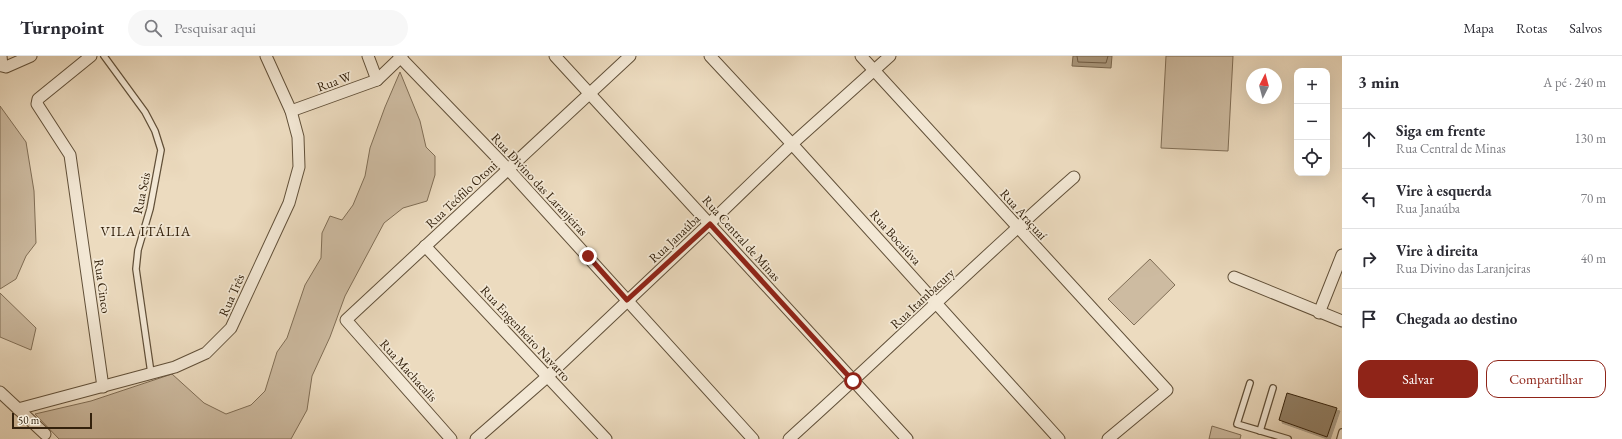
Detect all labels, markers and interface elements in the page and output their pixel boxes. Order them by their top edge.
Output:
search box [128,10,408,46]
text: Turnpoint [20,15,104,40]
icon: search [142,17,164,39]
text: Pesquisar aqui [174,18,256,37]
text: Mapa [1463,19,1494,37]
text: Rotas [1516,19,1547,37]
text: Salvos [1569,19,1602,37]
street label: Rua W [314,67,355,96]
north arrow [1246,68,1282,104]
map controls [1294,68,1330,176]
button: + [1294,68,1330,104]
text: 3 min [1358,71,1399,93]
text: A pé · 240 m [1543,74,1606,91]
button: − [1294,104,1330,140]
text: Siga em frente [1396,121,1485,140]
icon: ahead [1358,128,1380,150]
street label: Rua Divino das Laranjeiras [488,129,592,239]
text: 130 m [1575,130,1606,147]
button: locate [1294,140,1330,176]
text: Rua Central de Minas [1396,140,1506,157]
street label: Rua Teófilo Otoni [422,157,501,232]
street label: Rua Seis [129,171,154,216]
text: Vire à esquerda [1396,181,1492,200]
street label: Rua Araçuaí [996,185,1052,244]
icon: left [1358,188,1380,210]
text: 70 m [1581,190,1606,207]
street label: Rua Central de Minas [699,192,785,285]
text: Rua Janaúba [1396,200,1460,217]
street label: Rua Bocaiúva [866,206,926,269]
street label: Rua Janaúba [645,210,704,266]
district label: VILA ITÁLIA [100,222,192,240]
text: Vire à direita [1396,241,1478,260]
route end [579,247,597,265]
icon: right [1358,248,1380,270]
text: 40 m [1581,250,1606,267]
street label: Rua Cinco [90,258,115,314]
text: Rua Divino das Laranjeiras [1396,260,1530,277]
street label: Rua Itambacury [887,264,958,332]
street label: Rua Três [215,271,248,319]
street label: Rua Engenheiro Navarro [477,282,574,385]
icon: arrive [1358,308,1380,330]
text: Chegada ao destino [1396,309,1517,328]
street label: Rua Machacalis [376,335,441,405]
button: Salvar [1358,360,1478,398]
button: Compartilhar [1486,360,1606,398]
route start [844,372,862,390]
scale bar [12,411,92,430]
text: 50 m [18,413,39,427]

